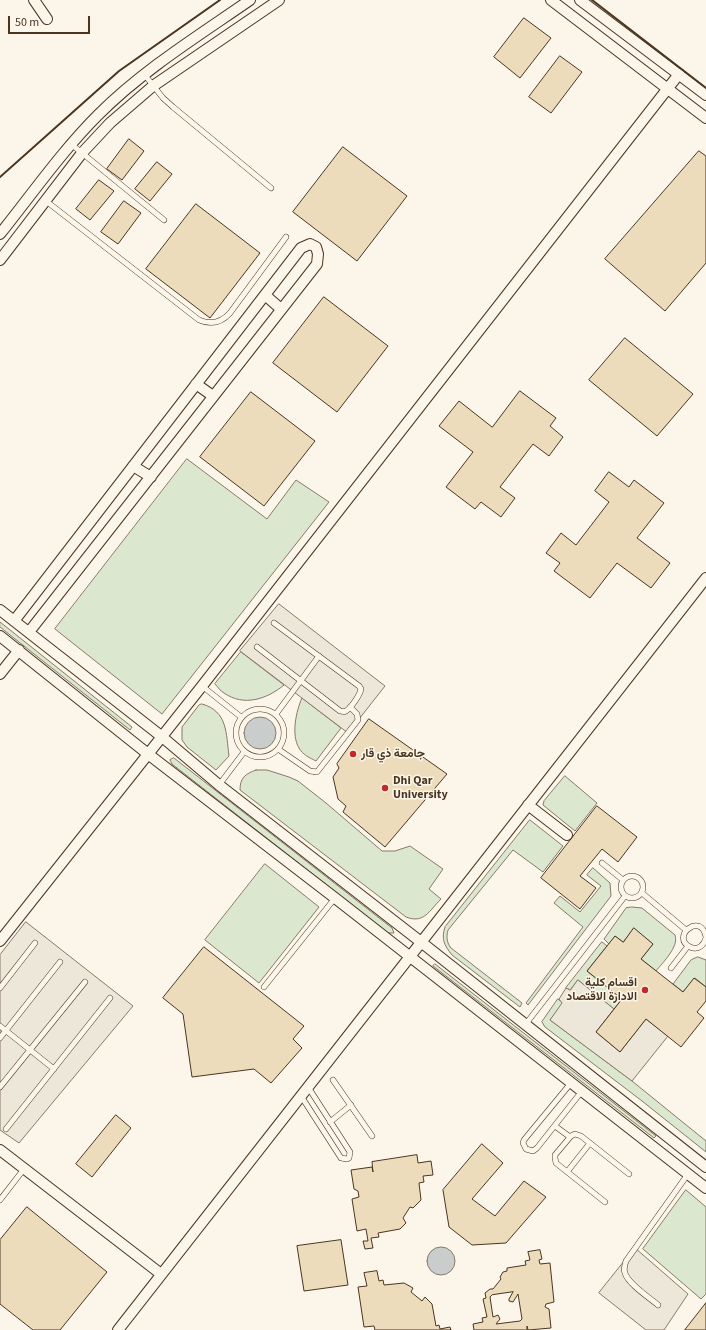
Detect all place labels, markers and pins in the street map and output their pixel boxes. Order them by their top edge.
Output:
place label: جامعة ذي قار [361,747,425,761]
marker: جامعة ذي قار [348,749,358,759]
place label: Dhi Qar University [393,774,448,802]
marker: Dhi Qar University [380,783,390,793]
place label: اقسام كلية الادارة الاقتصاد [566,976,637,1004]
marker: اقسام كلية الادارة الاقتصاد [640,985,650,995]

